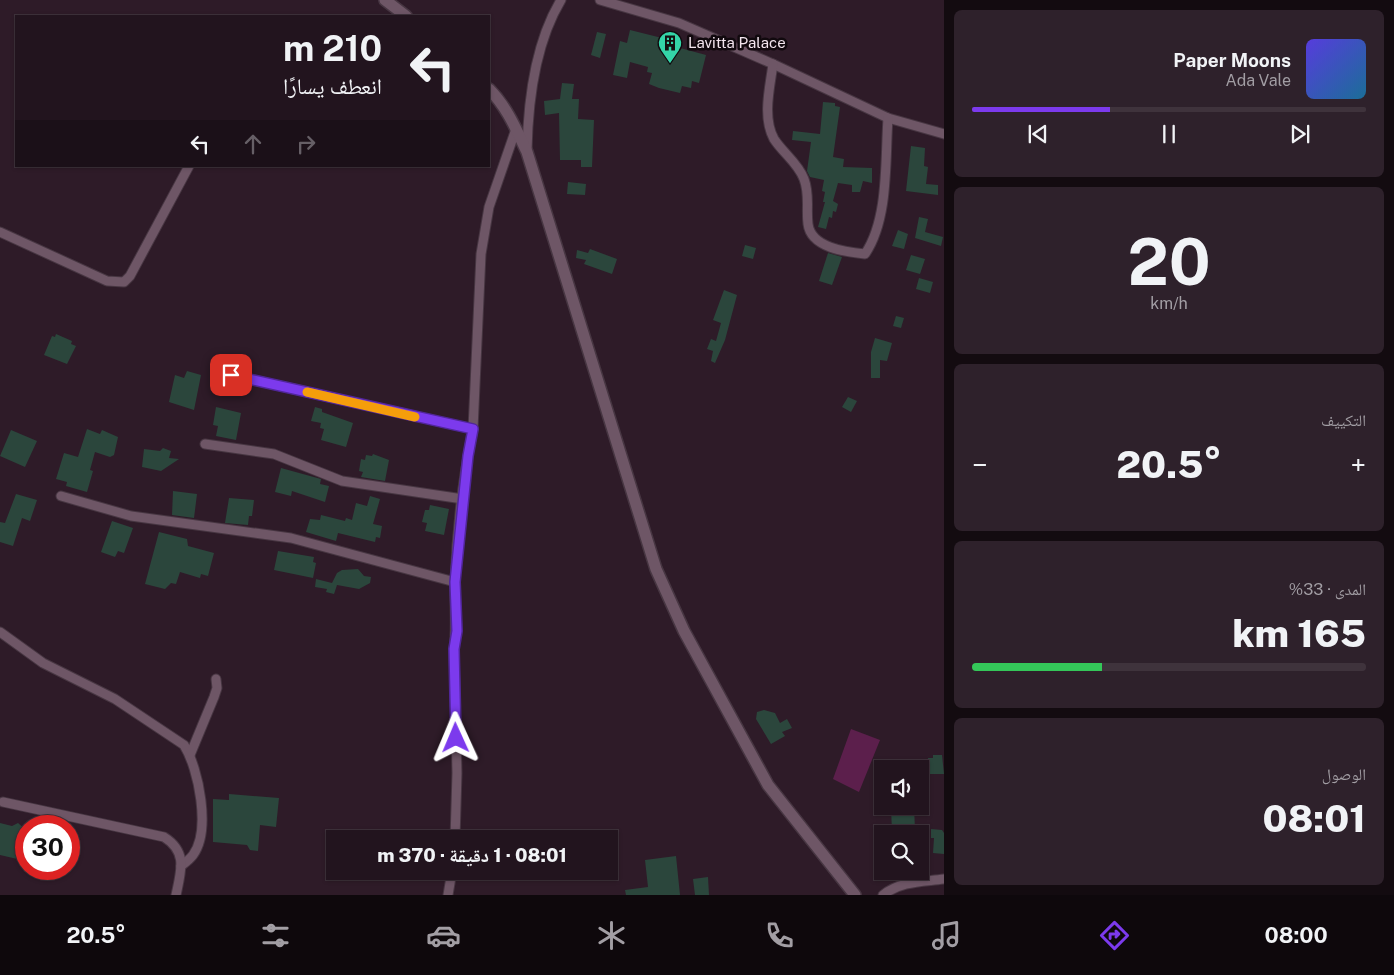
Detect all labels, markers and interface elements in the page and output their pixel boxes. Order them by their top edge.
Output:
text: 210 m [283,28,382,69]
building icon: Lavitta Palace [657,30,683,64]
place label: Lavitta Palace [688,34,786,51]
icon: left [400,35,465,100]
text: Paper Moons [1173,49,1291,71]
text: Ada Vale [1226,71,1291,90]
text: انعطف يسارًا [283,73,382,99]
icon: previous [1024,120,1052,148]
icon: pause [1155,120,1183,148]
icon: next [1286,120,1314,148]
icon: left [186,130,214,158]
icon: ahead [239,130,267,158]
icon: right [292,130,320,158]
text: 20 [1127,223,1211,300]
text: km/h [1150,294,1188,313]
pin [210,354,252,396]
icon: arrive [217,361,245,389]
text: التكييف [1321,411,1366,430]
text: 20.5° [1116,442,1222,487]
text: − [972,448,988,481]
text: + [1350,448,1366,481]
text: المدى · 33% [1289,580,1366,599]
text: 165 km [1232,611,1366,656]
position arrow [429,711,481,763]
map controls [874,760,929,880]
button: sound [874,760,929,815]
text: الوصول [1322,765,1366,784]
text: 08:01 [1262,796,1366,841]
speed limit sign: 30 [15,815,80,880]
button: search [874,825,929,880]
text: 08:01 · 1 دقيقة · 370 m [377,844,567,866]
icon: filters [258,918,293,953]
icon: car [426,918,461,953]
icon: climate [594,918,629,953]
icon: phone [762,918,797,953]
icon: music [929,918,964,953]
icon: directions [1097,918,1132,953]
text: 20.5° [66,922,126,948]
text: 08:00 [1265,922,1328,948]

